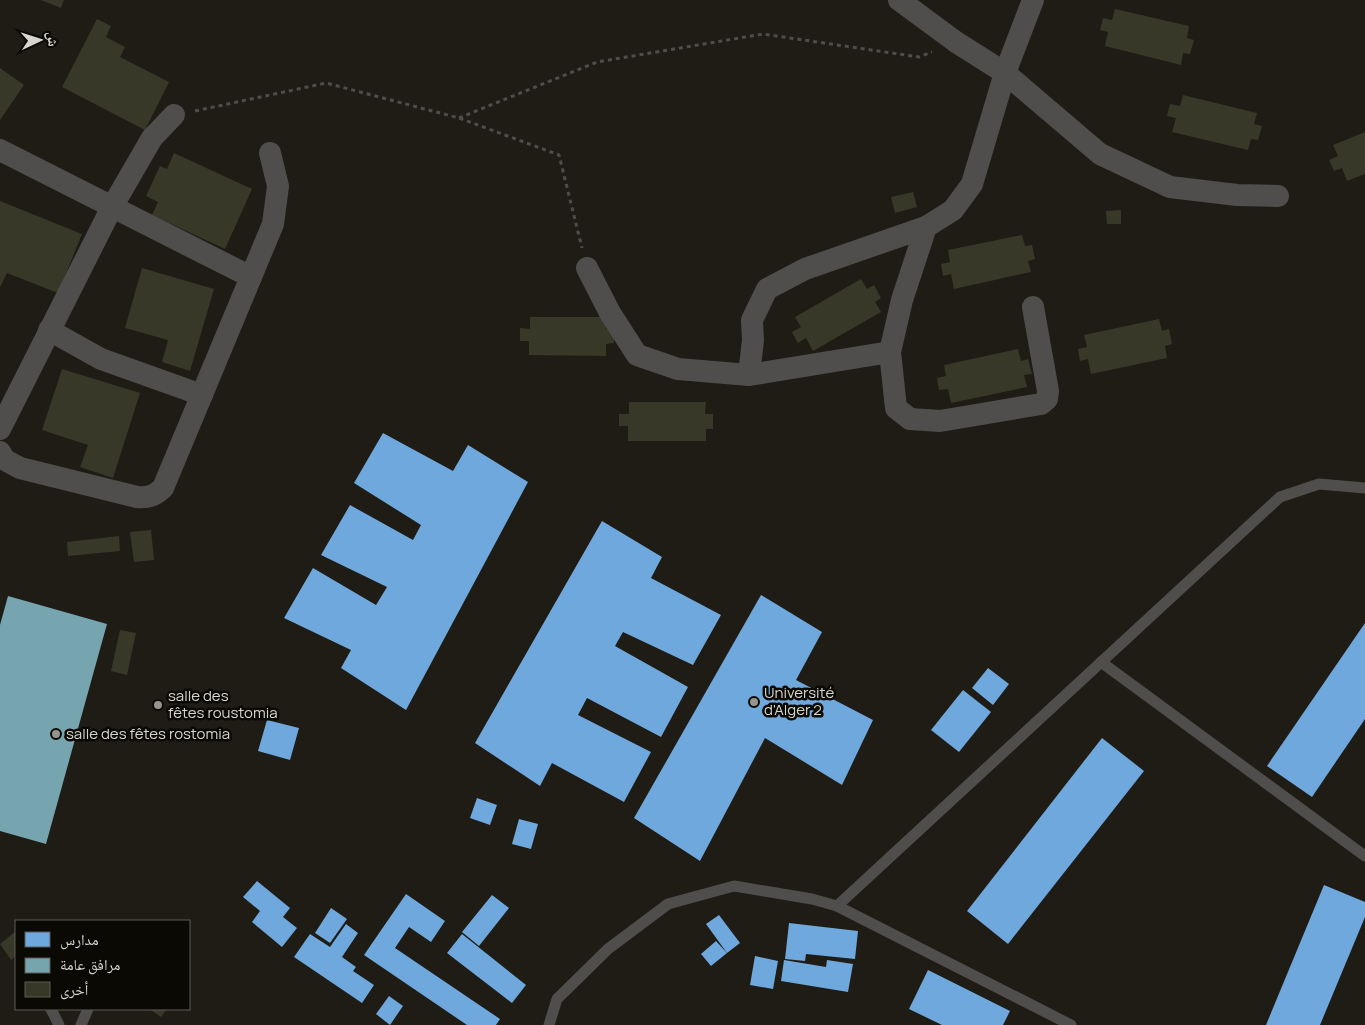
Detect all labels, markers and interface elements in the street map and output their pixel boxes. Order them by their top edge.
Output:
north arrow [15,15,65,65]
text: ش [43,31,63,47]
place label: Université d'Alger 2 [764,682,835,720]
place label: salle des fêtes roustomia [168,685,277,723]
marker: Université d'Alger 2 [748,696,760,708]
marker: salle des fêtes roustomia [152,699,164,711]
place label: salle des fêtes rostomia [66,723,230,744]
marker: salle des fêtes rostomia [50,728,62,740]
legend [15,920,190,1010]
text: مدارس [60,929,99,950]
text: مرافق عامة [60,954,121,975]
text: أخرى [60,979,89,1000]

